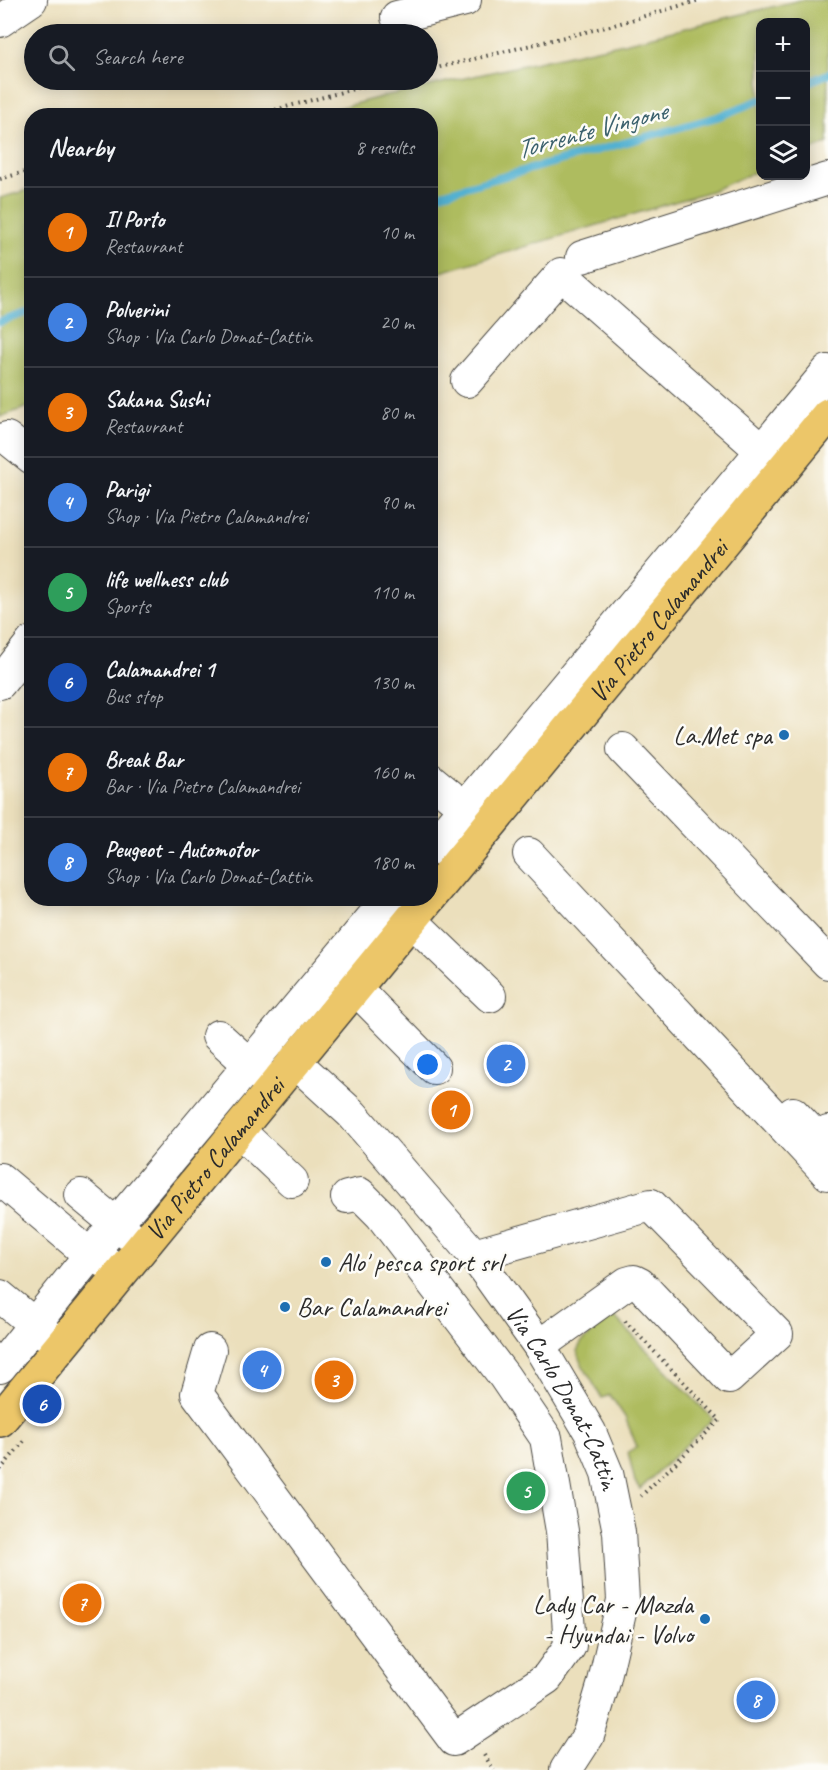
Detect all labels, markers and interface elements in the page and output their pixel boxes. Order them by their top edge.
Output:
map controls [756,18,810,180]
button: + [756,18,810,72]
search box [24,24,438,90]
icon: search [45,41,78,74]
text: Search here [93,43,183,71]
button: − [756,72,810,126]
water label: Torrente Vingone [512,92,674,166]
button: layers [756,126,810,180]
text: Nearby [48,131,113,164]
text: 8 results [355,135,414,160]
text: Il Porto [105,206,164,234]
text: 1 [63,220,72,245]
text: 10 m [380,220,414,245]
text: Restaurant [105,234,182,259]
text: Polverini [105,296,168,324]
text: 2 [63,310,72,335]
text: 20 m [380,310,414,335]
text: Shop · Via Carlo Donat-Cattin [105,324,312,349]
text: Sakana Sushi [105,386,208,414]
text: 3 [63,400,72,425]
text: 80 m [380,400,414,425]
text: Restaurant [105,414,182,439]
text: Parigi [105,476,149,504]
text: 4 [63,490,72,515]
text: 90 m [380,490,414,515]
text: Shop · Via Pietro Calamandrei [105,504,308,529]
street label: Via Pietro Calamandrei [581,531,737,710]
text: life wellness club [105,566,227,594]
text: 5 [63,580,72,605]
text: 110 m [371,580,414,605]
text: Sports [105,594,150,619]
text: Calamandrei 1 [105,656,215,684]
text: 6 [63,670,72,695]
text: 130 m [371,670,414,695]
text: Bus stop [105,684,163,709]
place label: La.Met spa [673,719,774,752]
marker: La.Met spa [777,728,791,742]
text: Break Bar [105,746,183,774]
text: 7 [63,760,72,785]
text: 160 m [371,760,414,785]
text: Bar · Via Pietro Calamandrei [105,774,300,799]
text: Peugeot - Automotor [105,836,258,864]
text: 8 [63,850,72,875]
text: 180 m [371,850,414,875]
text: Shop · Via Carlo Donat-Cattin [105,864,312,889]
pin: 2 [486,1042,526,1086]
your location [413,1050,442,1079]
street label: Via Pietro Calamandrei [138,1068,294,1248]
pin: 1 [432,1088,470,1132]
place label: Alo' pesca sport srl [338,1246,507,1279]
marker: Alo' pesca sport srl [319,1255,333,1269]
place label: Bar Calamandrei [297,1291,449,1324]
street label: Via Carlo Donat-Cattin [498,1299,626,1494]
marker: Bar Calamandrei [278,1300,292,1314]
pin: 4 [242,1348,282,1392]
pin: 3 [314,1358,354,1402]
pin: 6 [22,1382,62,1426]
pin: 5 [506,1468,546,1514]
pin: 7 [62,1580,101,1626]
place label: Lady Car - Mazda - Hyundai - Volvo [533,1588,696,1651]
marker: Lady Car - Mazda - Hyundai - Volvo [698,1612,712,1626]
pin: 8 [736,1678,776,1722]

